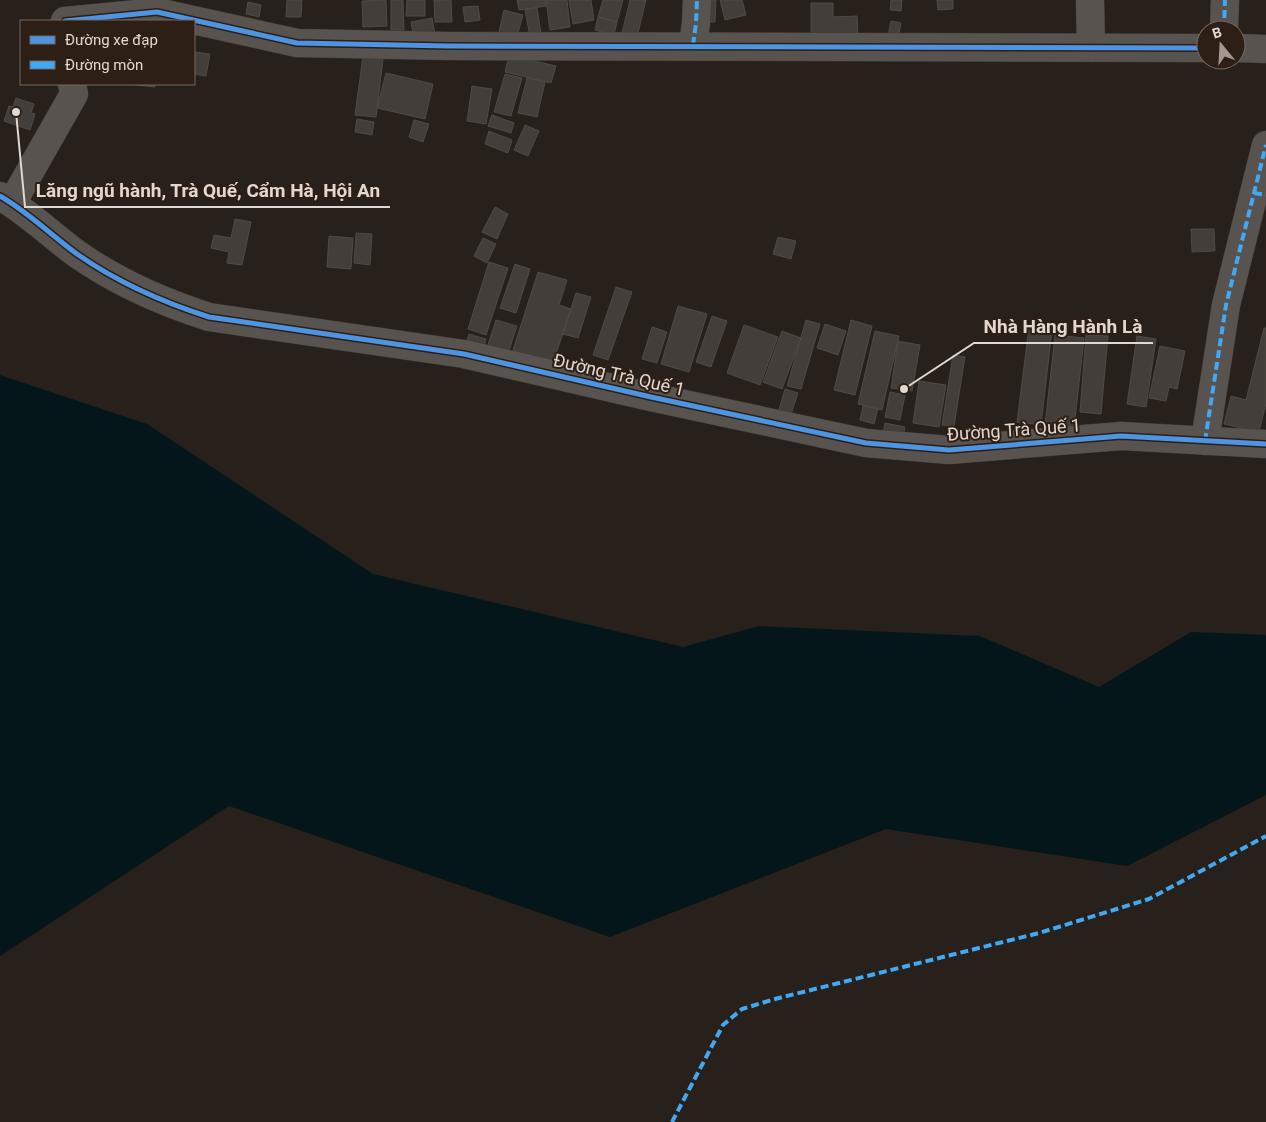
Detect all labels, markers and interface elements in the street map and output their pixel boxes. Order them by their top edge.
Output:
legend [20,20,195,85]
north arrow [1196,20,1246,70]
text: B [1210,24,1224,42]
text: Đường xe đạp [65,31,158,49]
text: Đường mòn [65,56,143,74]
callout: Lăng ngũ hành, Trà Quế, Cẩm Hà, Hội An [25,173,390,207]
text: Lăng ngũ hành, Trà Quế, Cẩm Hà, Hội An [36,179,380,202]
callout: Nhà Hàng Hành Là [974,309,1153,343]
text: Nhà Hàng Hành Là [984,315,1142,338]
street label: Đường Trà Quế 1 [551,349,687,400]
street label: Đường Trà Quế 1 [946,414,1082,445]

